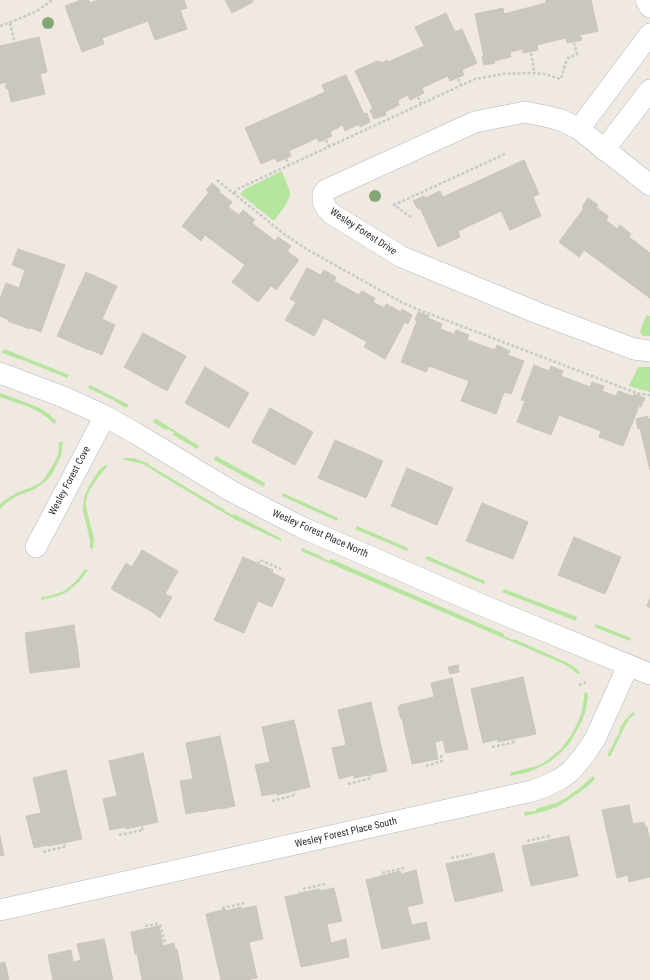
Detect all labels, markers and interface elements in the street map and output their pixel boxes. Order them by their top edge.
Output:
street label: Wesley Forest Drive [327,206,399,258]
street label: Wesley Forest Cove [47,444,93,518]
street label: Wesley Forest Place North [270,507,370,561]
street label: Wesley Forest Place South [294,815,398,851]

